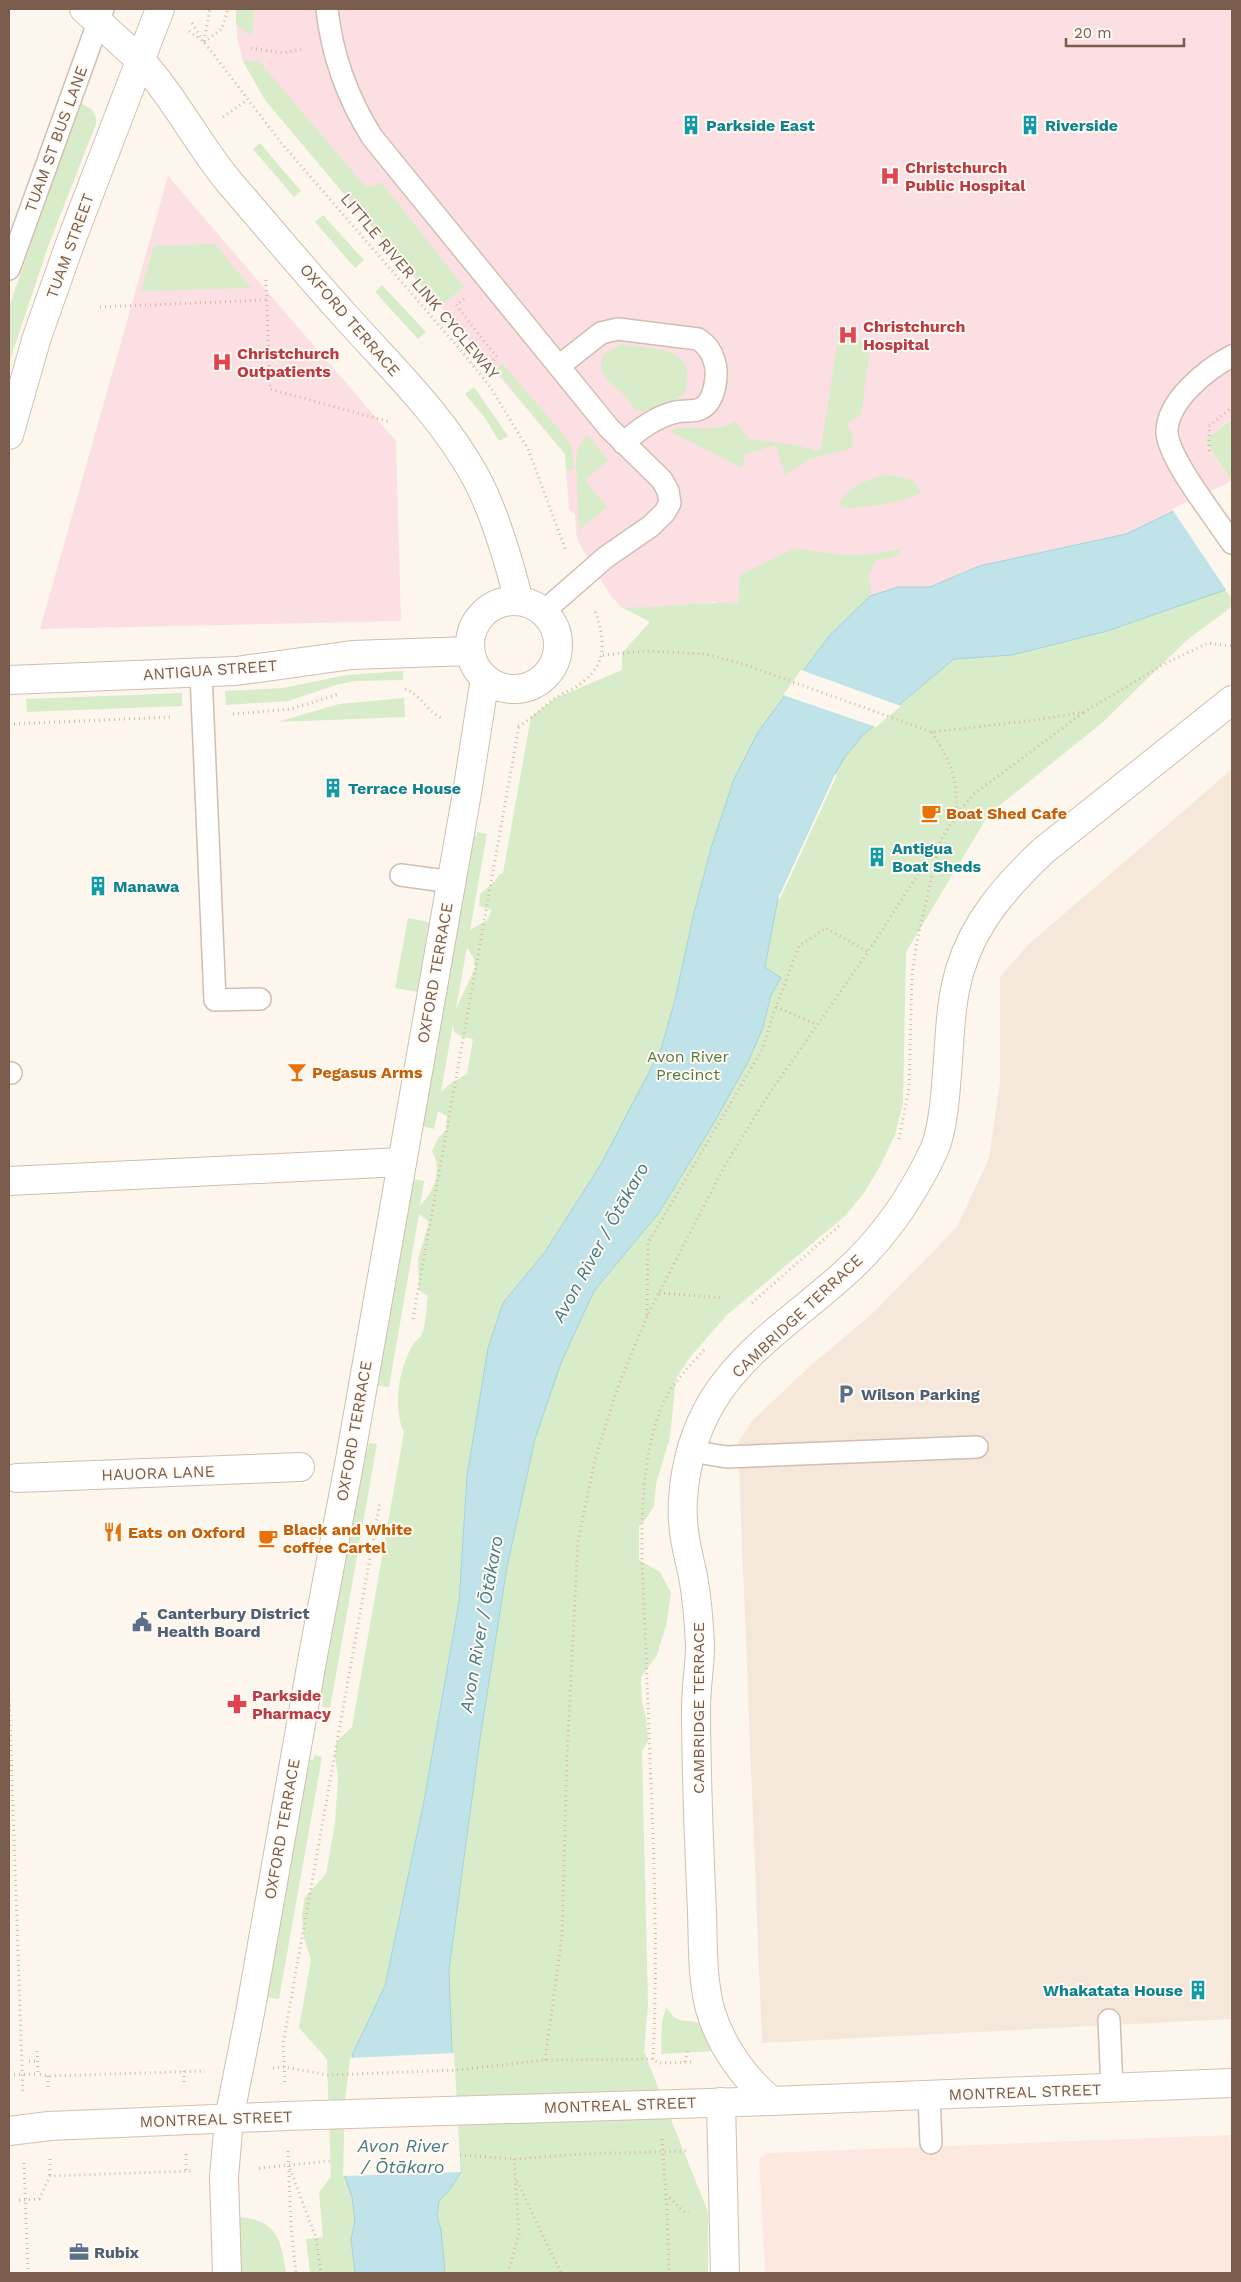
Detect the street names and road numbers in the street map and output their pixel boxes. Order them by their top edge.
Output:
street label: TUAM ST BUS LANE [21,63,91,215]
street label: LITTLE RIVER LINK CYCLEWAY [337,189,503,383]
street label: TUAM STREET [42,191,98,301]
street label: OXFORD TERRACE [296,260,404,380]
street label: ANTIGUA STREET [142,656,278,684]
street label: OXFORD TERRACE [413,901,457,1045]
street label: CAMBRIDGE TERRACE [728,1250,866,1382]
street label: OXFORD TERRACE [332,1359,376,1503]
street label: HAUORA LANE [101,1462,215,1484]
street label: CAMBRIDGE TERRACE [689,1622,708,1794]
street label: OXFORD TERRACE [260,1757,304,1901]
street label: MONTREAL STREET [948,2080,1102,2104]
street label: MONTREAL STREET [543,2093,697,2117]
street label: MONTREAL STREET [139,2107,293,2131]

